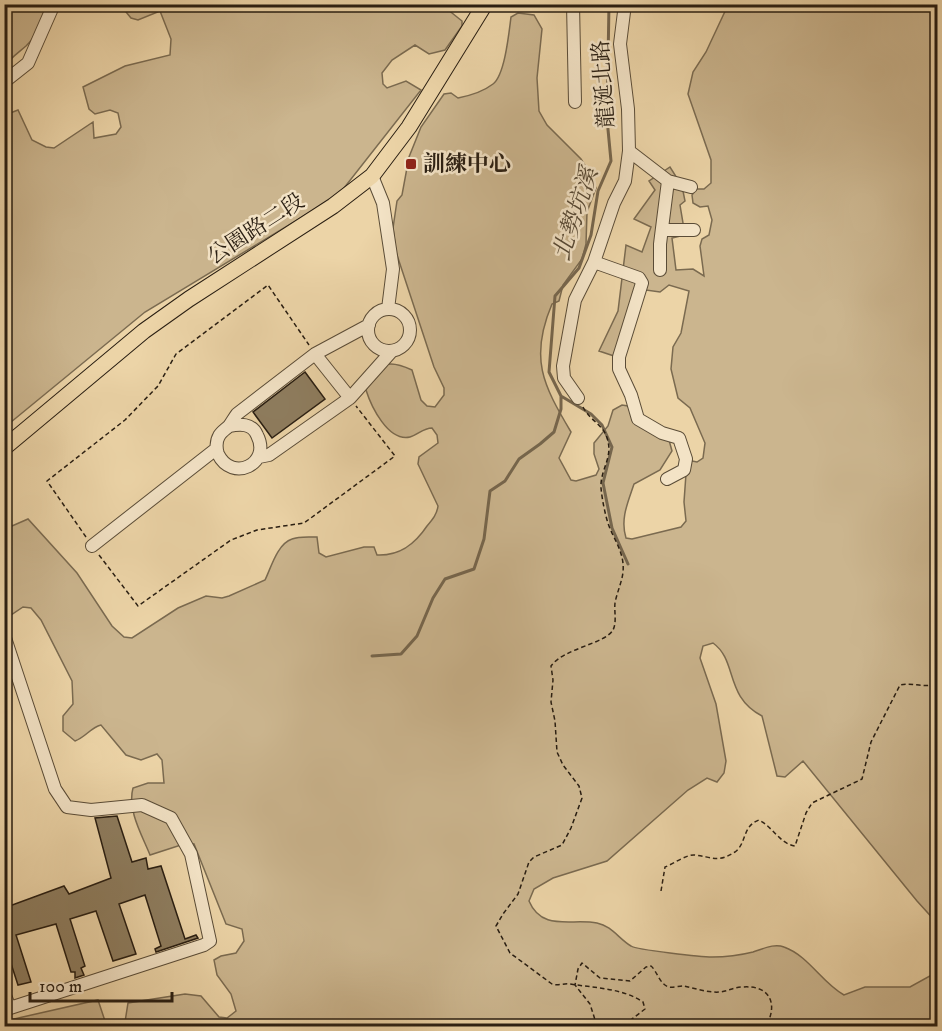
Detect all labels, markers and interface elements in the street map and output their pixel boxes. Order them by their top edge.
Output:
street label: 龍涎北路 [587,39,621,129]
place label: 訓練中心 [423,151,511,178]
marker: 訓練中心 [404,157,418,171]
water label: 北勢坑溪 [547,161,606,264]
street label: 公園路二段 [203,188,309,270]
scale bar [30,965,172,1003]
text: 100 m [39,976,82,998]

